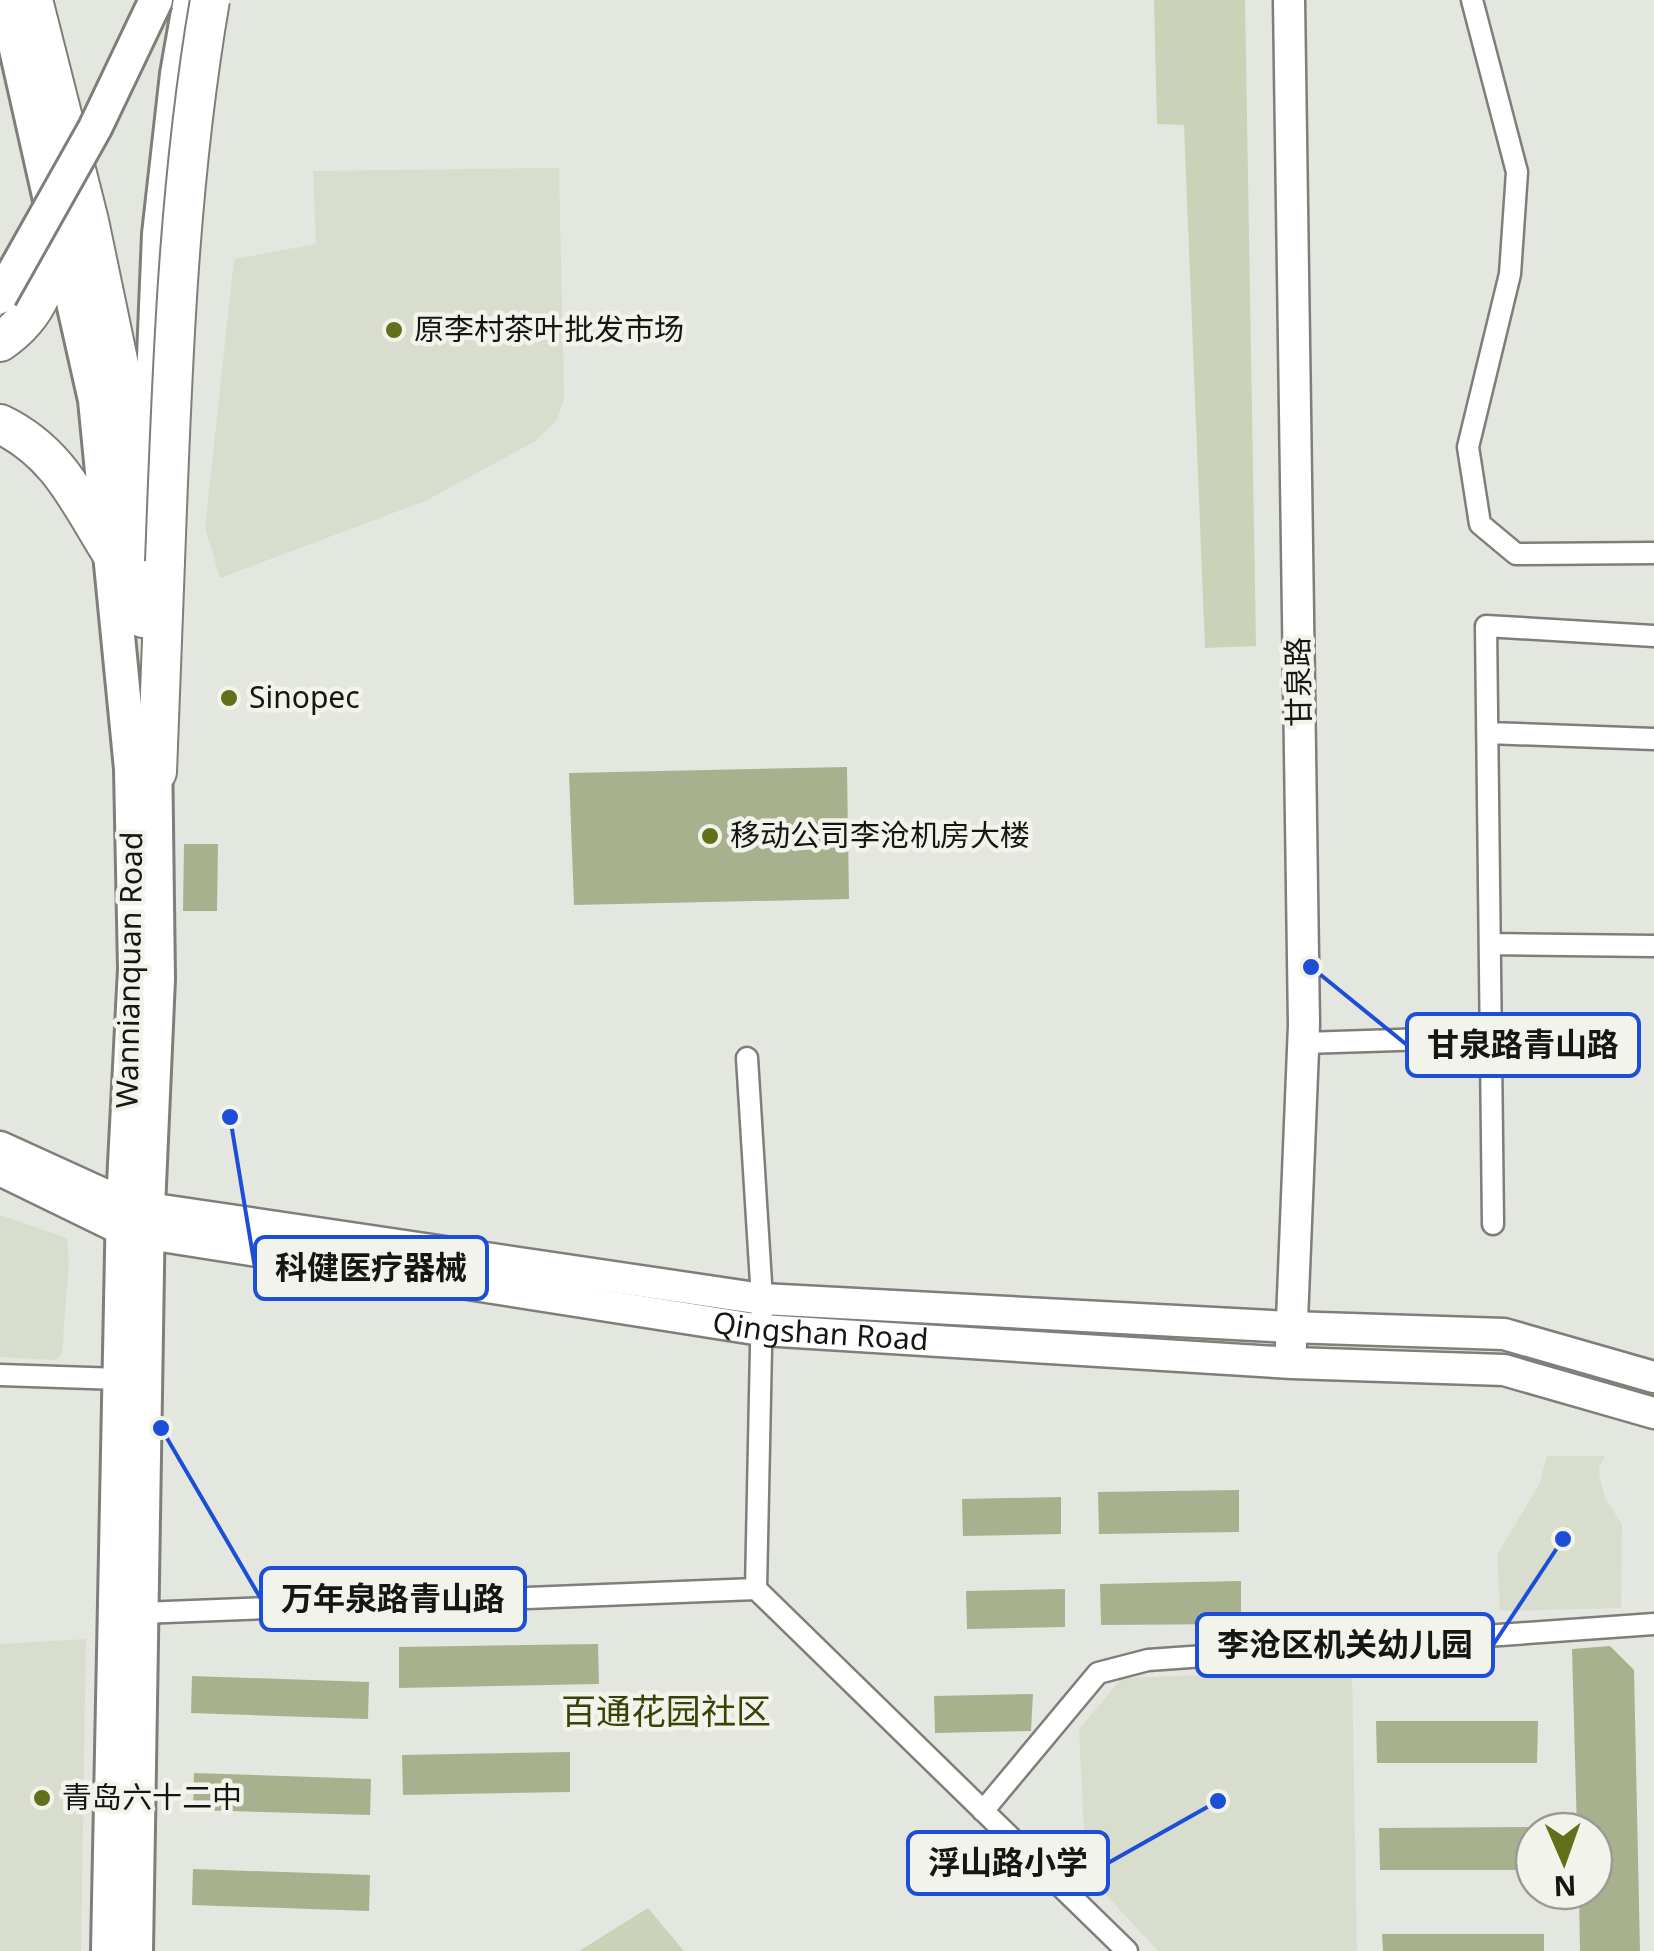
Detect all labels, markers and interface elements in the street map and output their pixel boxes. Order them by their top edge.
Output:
place label: 原李村茶叶批发市场 [414,308,684,349]
marker: 原李村茶叶批发市场 [383,319,405,341]
street label: 甘泉路 [1276,637,1319,727]
place label: Sinopec [249,676,360,717]
marker: Sinopec [218,687,240,709]
place label: 移动公司李沧机房大楼 [730,814,1030,855]
marker: 移动公司李沧机房大楼 [699,825,721,847]
street label: Wannianquan Road [106,831,151,1109]
callout: 甘泉路青山路 [1407,1014,1639,1076]
text: 甘泉路青山路 [1427,1022,1619,1065]
callout: 科健医疗器械 [255,1237,487,1299]
text: 科健医疗器械 [275,1245,467,1288]
street label: Qingshan Road [710,1301,930,1359]
callout: 万年泉路青山路 [261,1568,525,1630]
text: 万年泉路青山路 [281,1576,505,1619]
callout: 李沧区机关幼儿园 [1197,1614,1493,1676]
text: 李沧区机关幼儿园 [1217,1622,1473,1665]
district label: 百通花园社区 [561,1687,771,1734]
place label: 青岛六十二中 [62,1776,242,1817]
marker: 青岛六十二中 [31,1787,53,1809]
north arrow [1514,1811,1614,1911]
callout: 浮山路小学 [908,1832,1108,1894]
text: 浮山路小学 [928,1840,1088,1883]
text: N [1553,1868,1577,1906]

